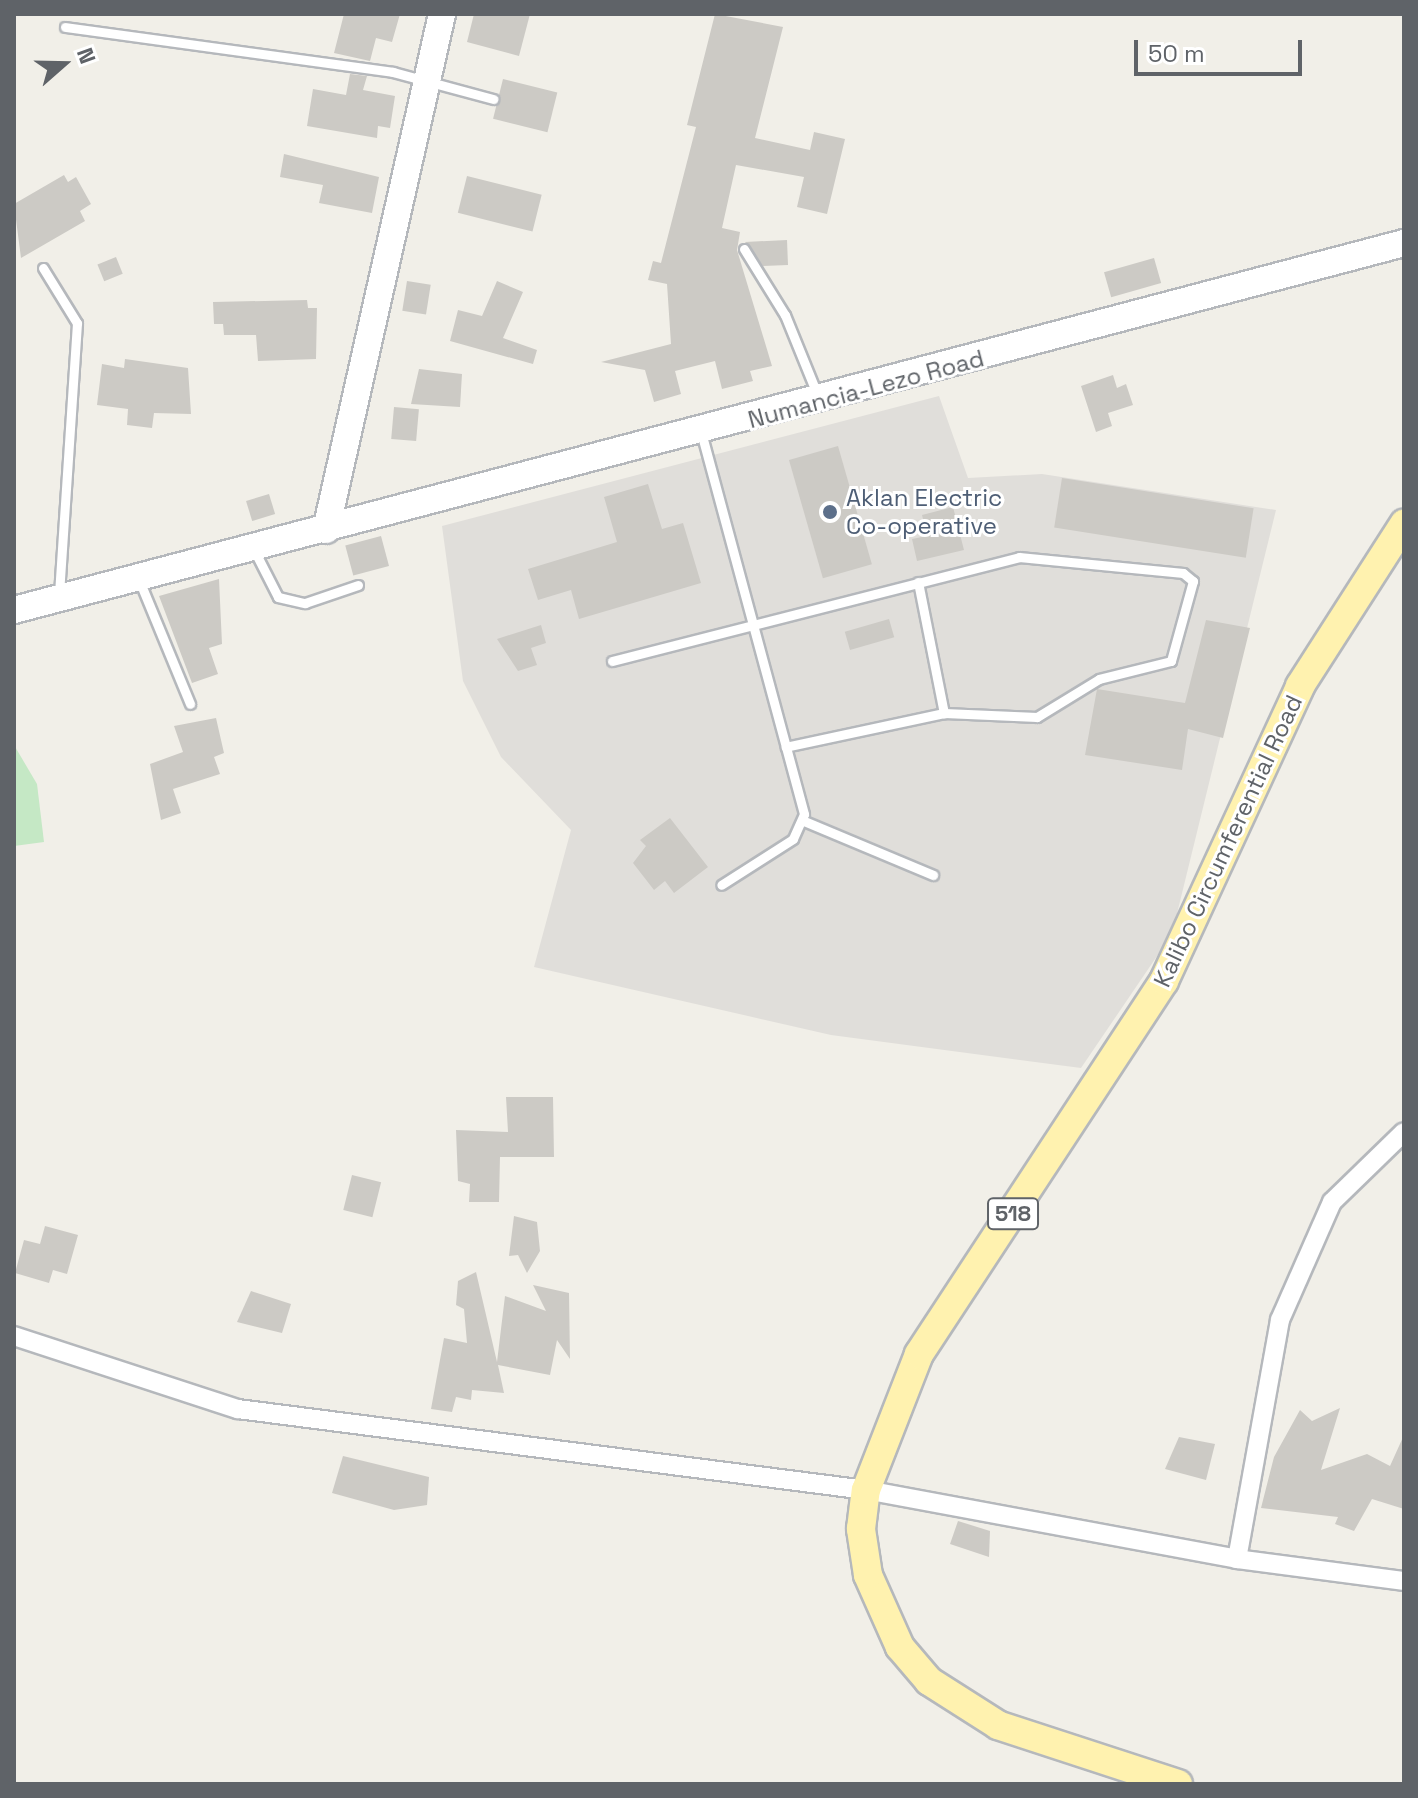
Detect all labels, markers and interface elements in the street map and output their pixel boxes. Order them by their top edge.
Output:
north arrow [24,24,104,104]
scale bar [1138,24,1306,74]
text: 50 m [1148,38,1205,69]
text: N [71,44,102,68]
street label: Numancia-Lezo Road [745,344,987,434]
place label: Aklan Electric Co-operative [846,484,1002,540]
marker: Aklan Electric Co-operative [821,503,839,521]
street label: Kalibo Circumferential Road [1148,690,1308,992]
road number: 518 [987,1196,1039,1232]

